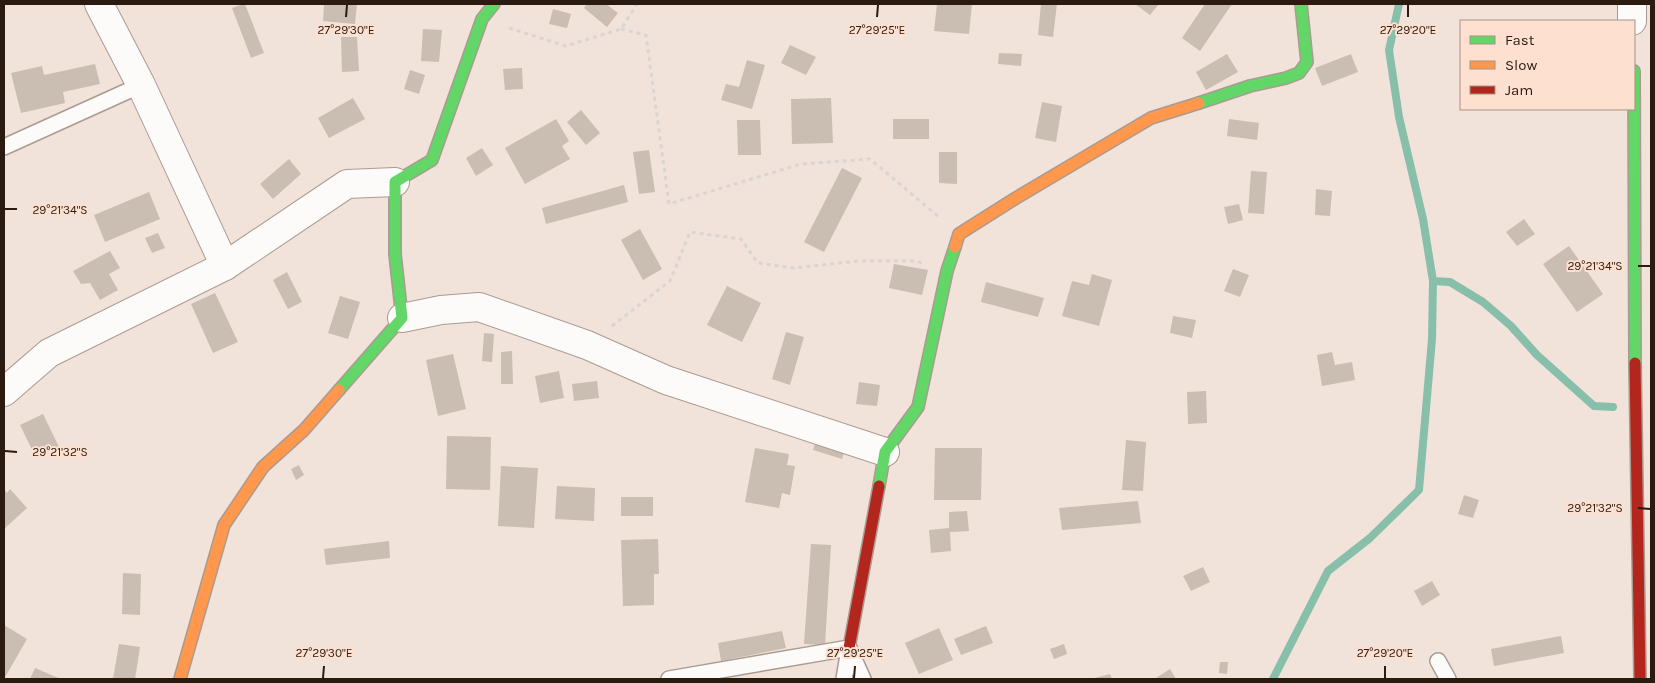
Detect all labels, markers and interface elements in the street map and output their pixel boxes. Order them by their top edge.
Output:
legend [1460,20,1635,110]
text: 27°29'30"E [318,23,374,37]
text: 27°29'25"E [849,23,905,37]
text: 27°29'20"E [1380,23,1436,37]
text: Fast [1505,31,1535,49]
text: Slow [1505,56,1537,74]
text: Jam [1505,81,1533,99]
text: 29°21'34"S [32,203,88,217]
text: 29°21'34"S [1567,259,1623,273]
text: 29°21'32"S [32,445,88,459]
text: 29°21'32"S [1567,501,1623,515]
text: 27°29'30"E [296,646,352,660]
text: 27°29'25"E [827,646,883,660]
text: 27°29'20"E [1357,646,1413,660]

